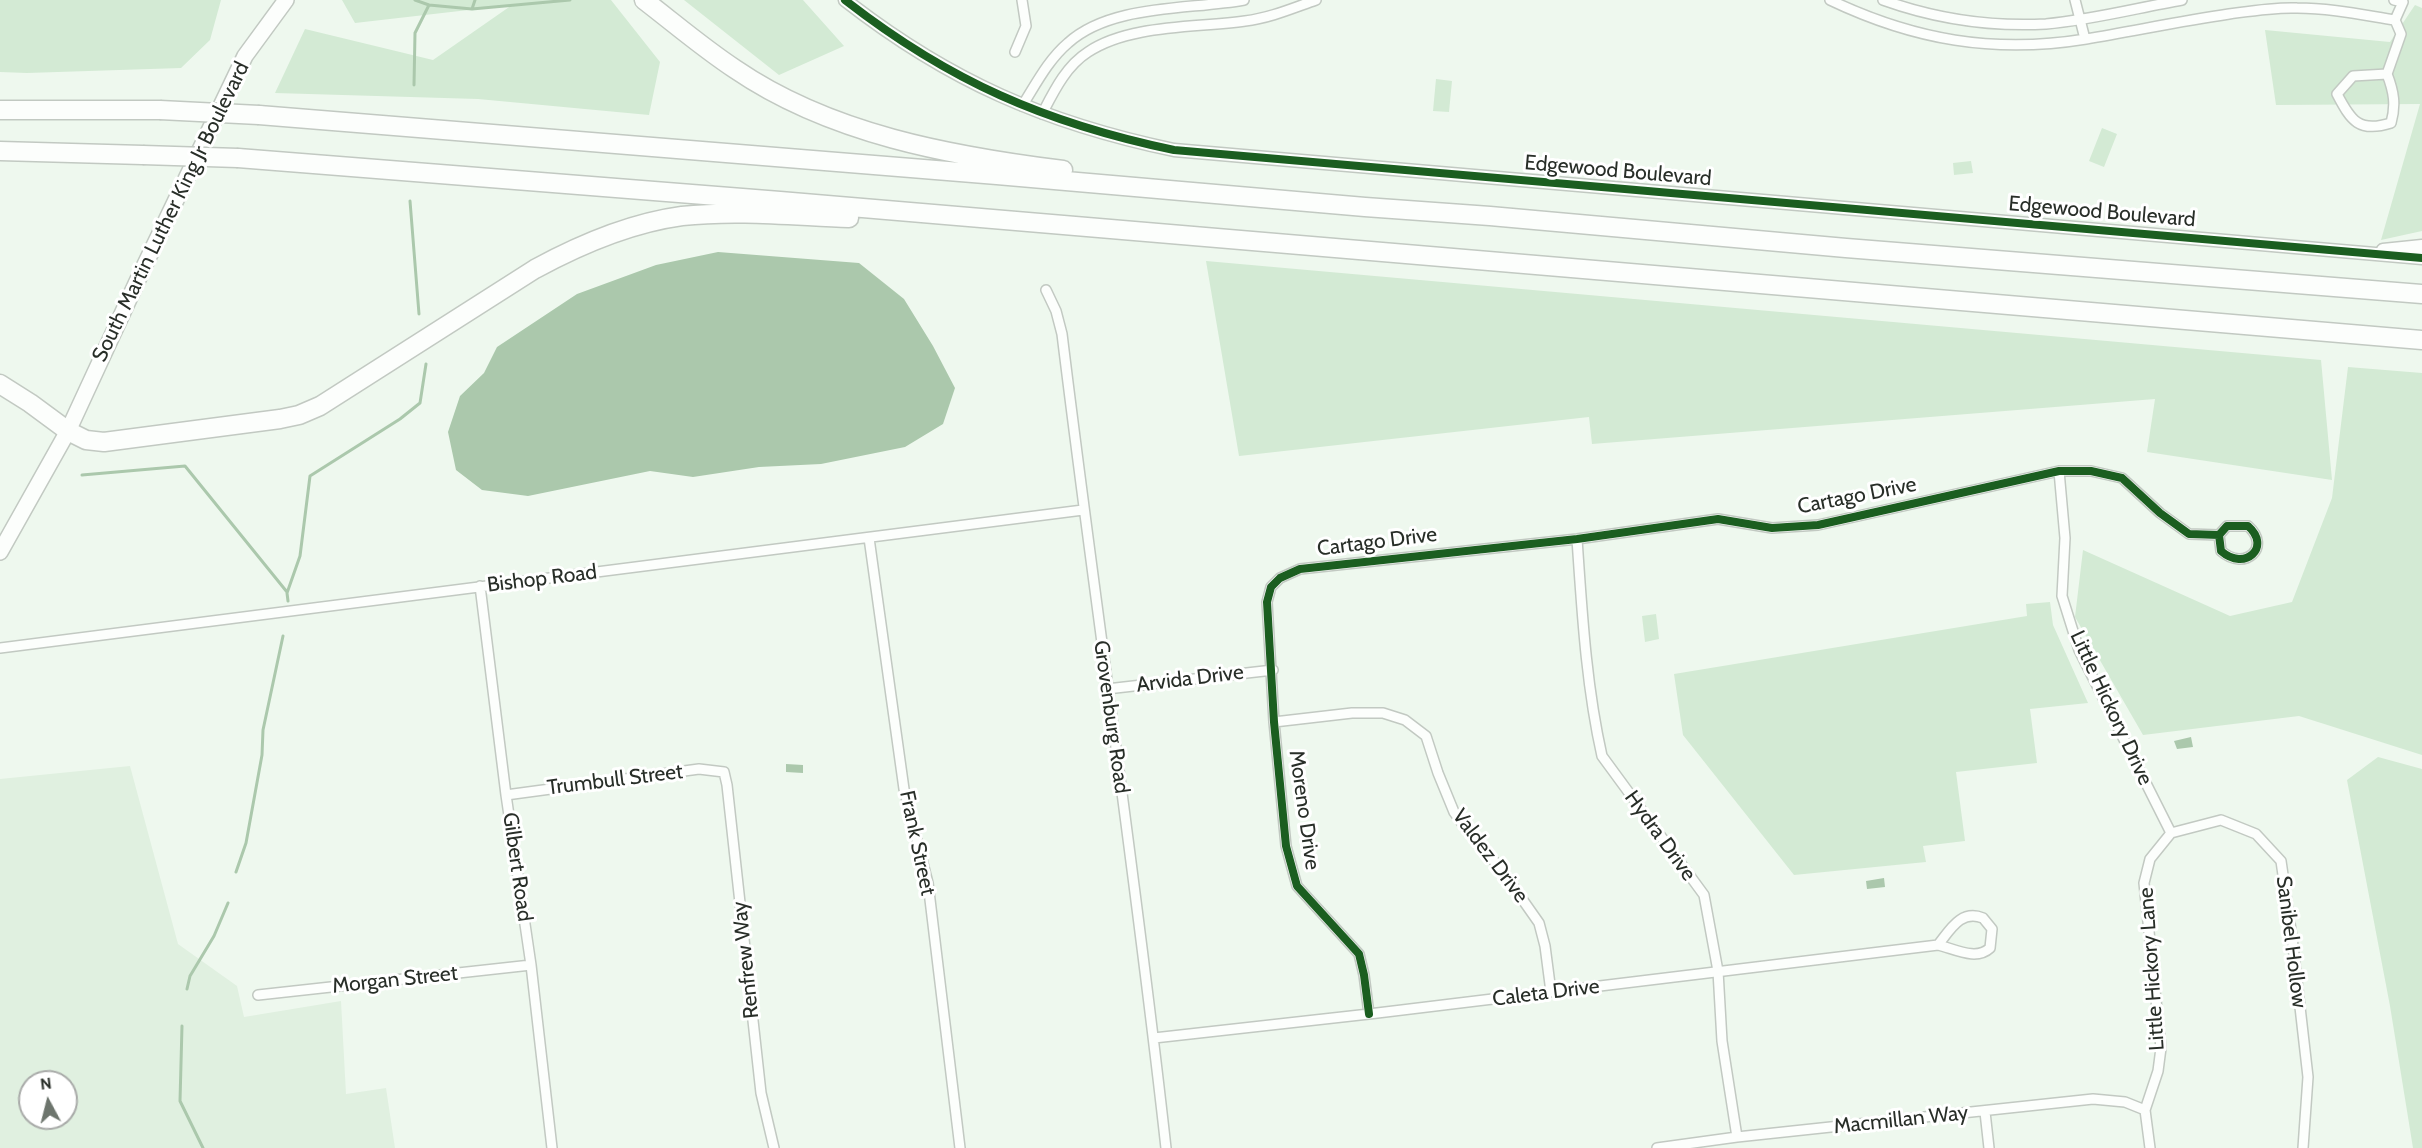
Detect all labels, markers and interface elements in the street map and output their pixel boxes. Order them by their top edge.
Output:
street label: South Martin Luther King Jr Boulevard [87,58,255,366]
street label: Edgewood Boulevard [1523,150,1713,192]
street label: Edgewood Boulevard [2007,191,2197,233]
street label: Cartago Drive [1795,472,1919,520]
street label: Cartago Drive [1316,522,1438,562]
street label: Bishop Road [486,560,598,598]
street label: Little Hickory Drive [2064,627,2158,789]
street label: Grovenburg Road [1088,639,1134,795]
street label: Arvida Drive [1135,660,1245,698]
street label: Moreno Drive [1283,749,1325,871]
street label: Trumbull Street [546,759,684,801]
street label: Hydra Drive [1619,786,1701,886]
street label: Frank Street [894,788,940,898]
street label: Valdez Drive [1447,804,1533,908]
street label: Gilbert Road [497,811,537,923]
street label: Sanibel Hollow [2270,874,2312,1010]
street label: Little Hickory Lane [2134,887,2170,1051]
street label: Renfrew Way [727,900,765,1020]
street label: Morgan Street [331,961,459,999]
street label: Caleta Drive [1491,974,1601,1012]
north arrow [18,1070,78,1130]
text: N [39,1074,53,1094]
street label: Macmillan Way [1832,1100,1970,1140]

